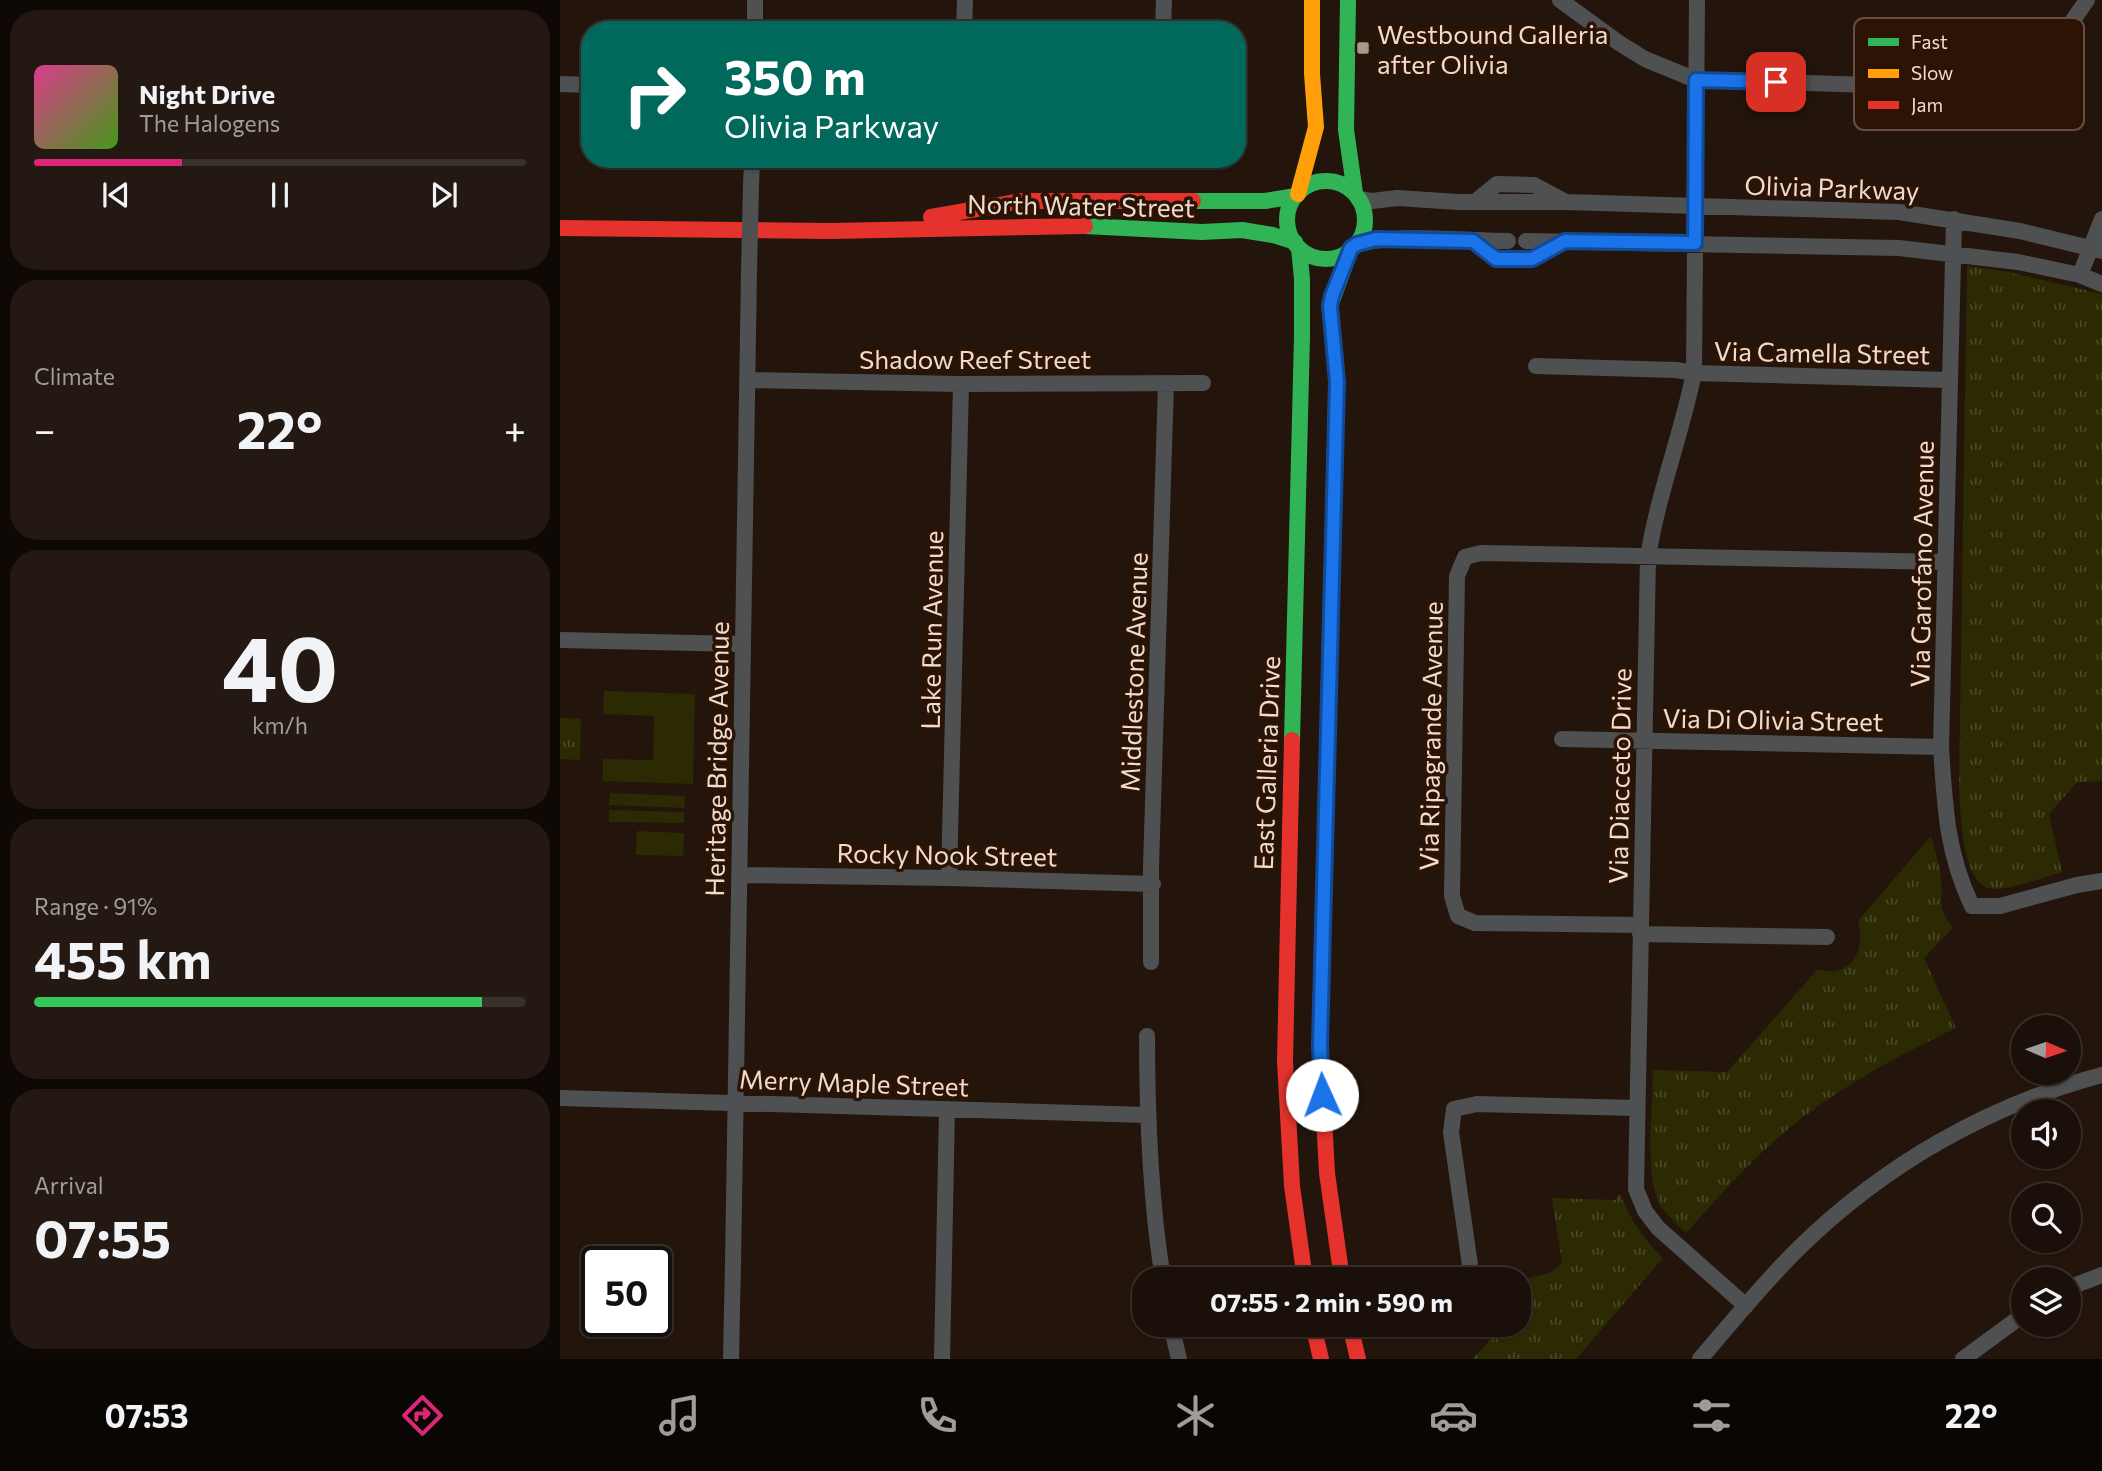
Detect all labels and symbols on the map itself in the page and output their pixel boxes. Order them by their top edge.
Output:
place label: Westbound Galleria after Olivia [1377,18,1608,79]
legend [1854,18,2084,130]
text: Fast [1911,30,1948,53]
marker: Westbound Galleria after Olivia [1355,40,1371,56]
pin [1746,52,1806,112]
text: Slow [1911,61,1953,84]
text: Jam [1911,93,1943,116]
street label: Olivia Parkway [1744,168,1920,206]
street label: North Water Street [967,188,1195,222]
street label: Via Camella Street [1714,335,1930,369]
street label: Shadow Reef Street [859,343,1091,374]
street label: Via Garofano Avenue [1903,440,1939,688]
street label: Lake Run Avenue [914,530,948,730]
street label: Middlestone Avenue [1113,552,1153,792]
street label: Via Ripagrande Avenue [1412,601,1448,871]
street label: Heritage Bridge Avenue [698,621,734,897]
street label: East Galleria Drive [1247,655,1285,871]
street label: Via Diacceto Drive [1602,668,1636,884]
street label: Via Di Olivia Street [1662,702,1884,736]
street label: Rocky Nook Street [836,837,1058,871]
north arrow [2011,1015,2081,1085]
position arrow [1285,1058,1359,1132]
street label: Merry Maple Street [738,1062,970,1102]
speed limit sign: 50 [581,1246,672,1337]

